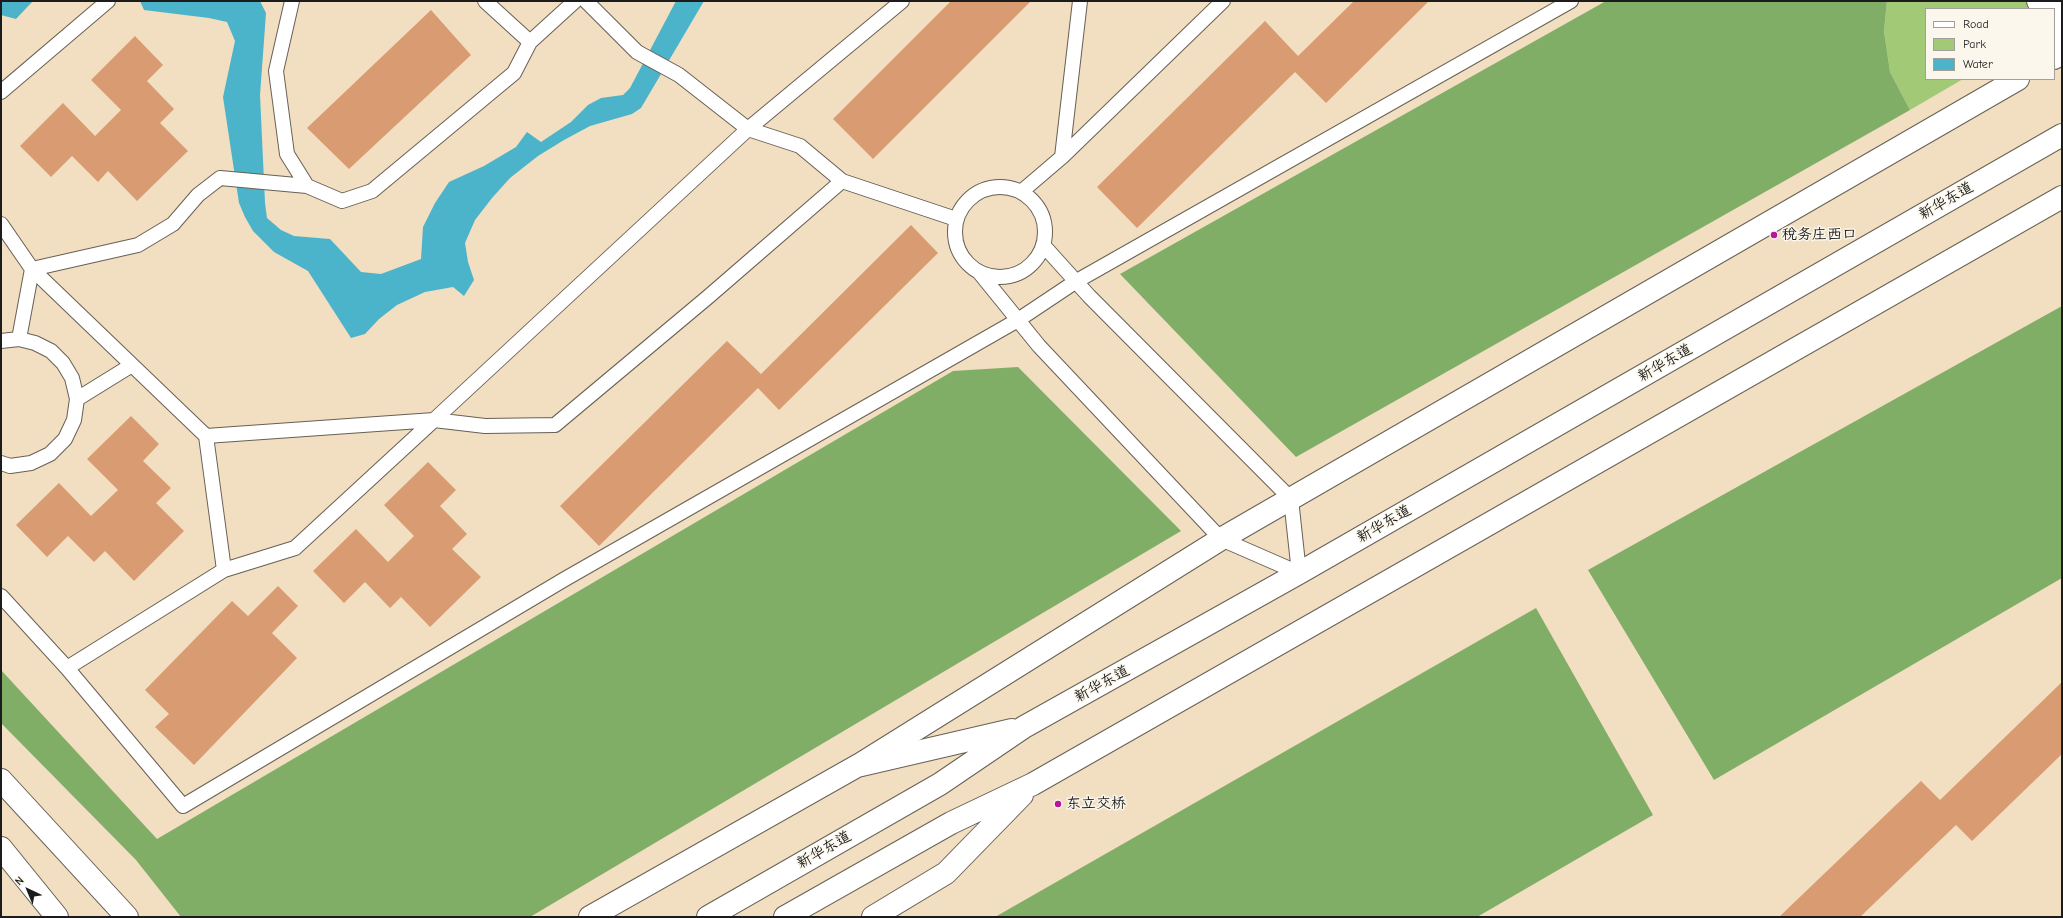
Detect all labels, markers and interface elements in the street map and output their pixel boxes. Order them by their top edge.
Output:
legend [1925,8,2055,80]
text: Road [1963,17,1989,31]
text: Park [1963,37,1986,51]
text: Water [1963,57,1993,71]
street label: 新华东道 [1916,178,1976,224]
place label: 税务庄西口 [1782,226,1857,244]
marker: 税务庄西口 [1769,230,1779,240]
street label: 新华东道 [1635,340,1695,386]
street label: 新华东道 [1354,501,1414,547]
street label: 新华东道 [1071,662,1133,706]
place label: 东立交桥 [1066,795,1126,813]
marker: 东立交桥 [1053,799,1063,809]
street label: 新华东道 [794,827,854,873]
north arrow [8,870,48,910]
text: N [12,874,26,888]

